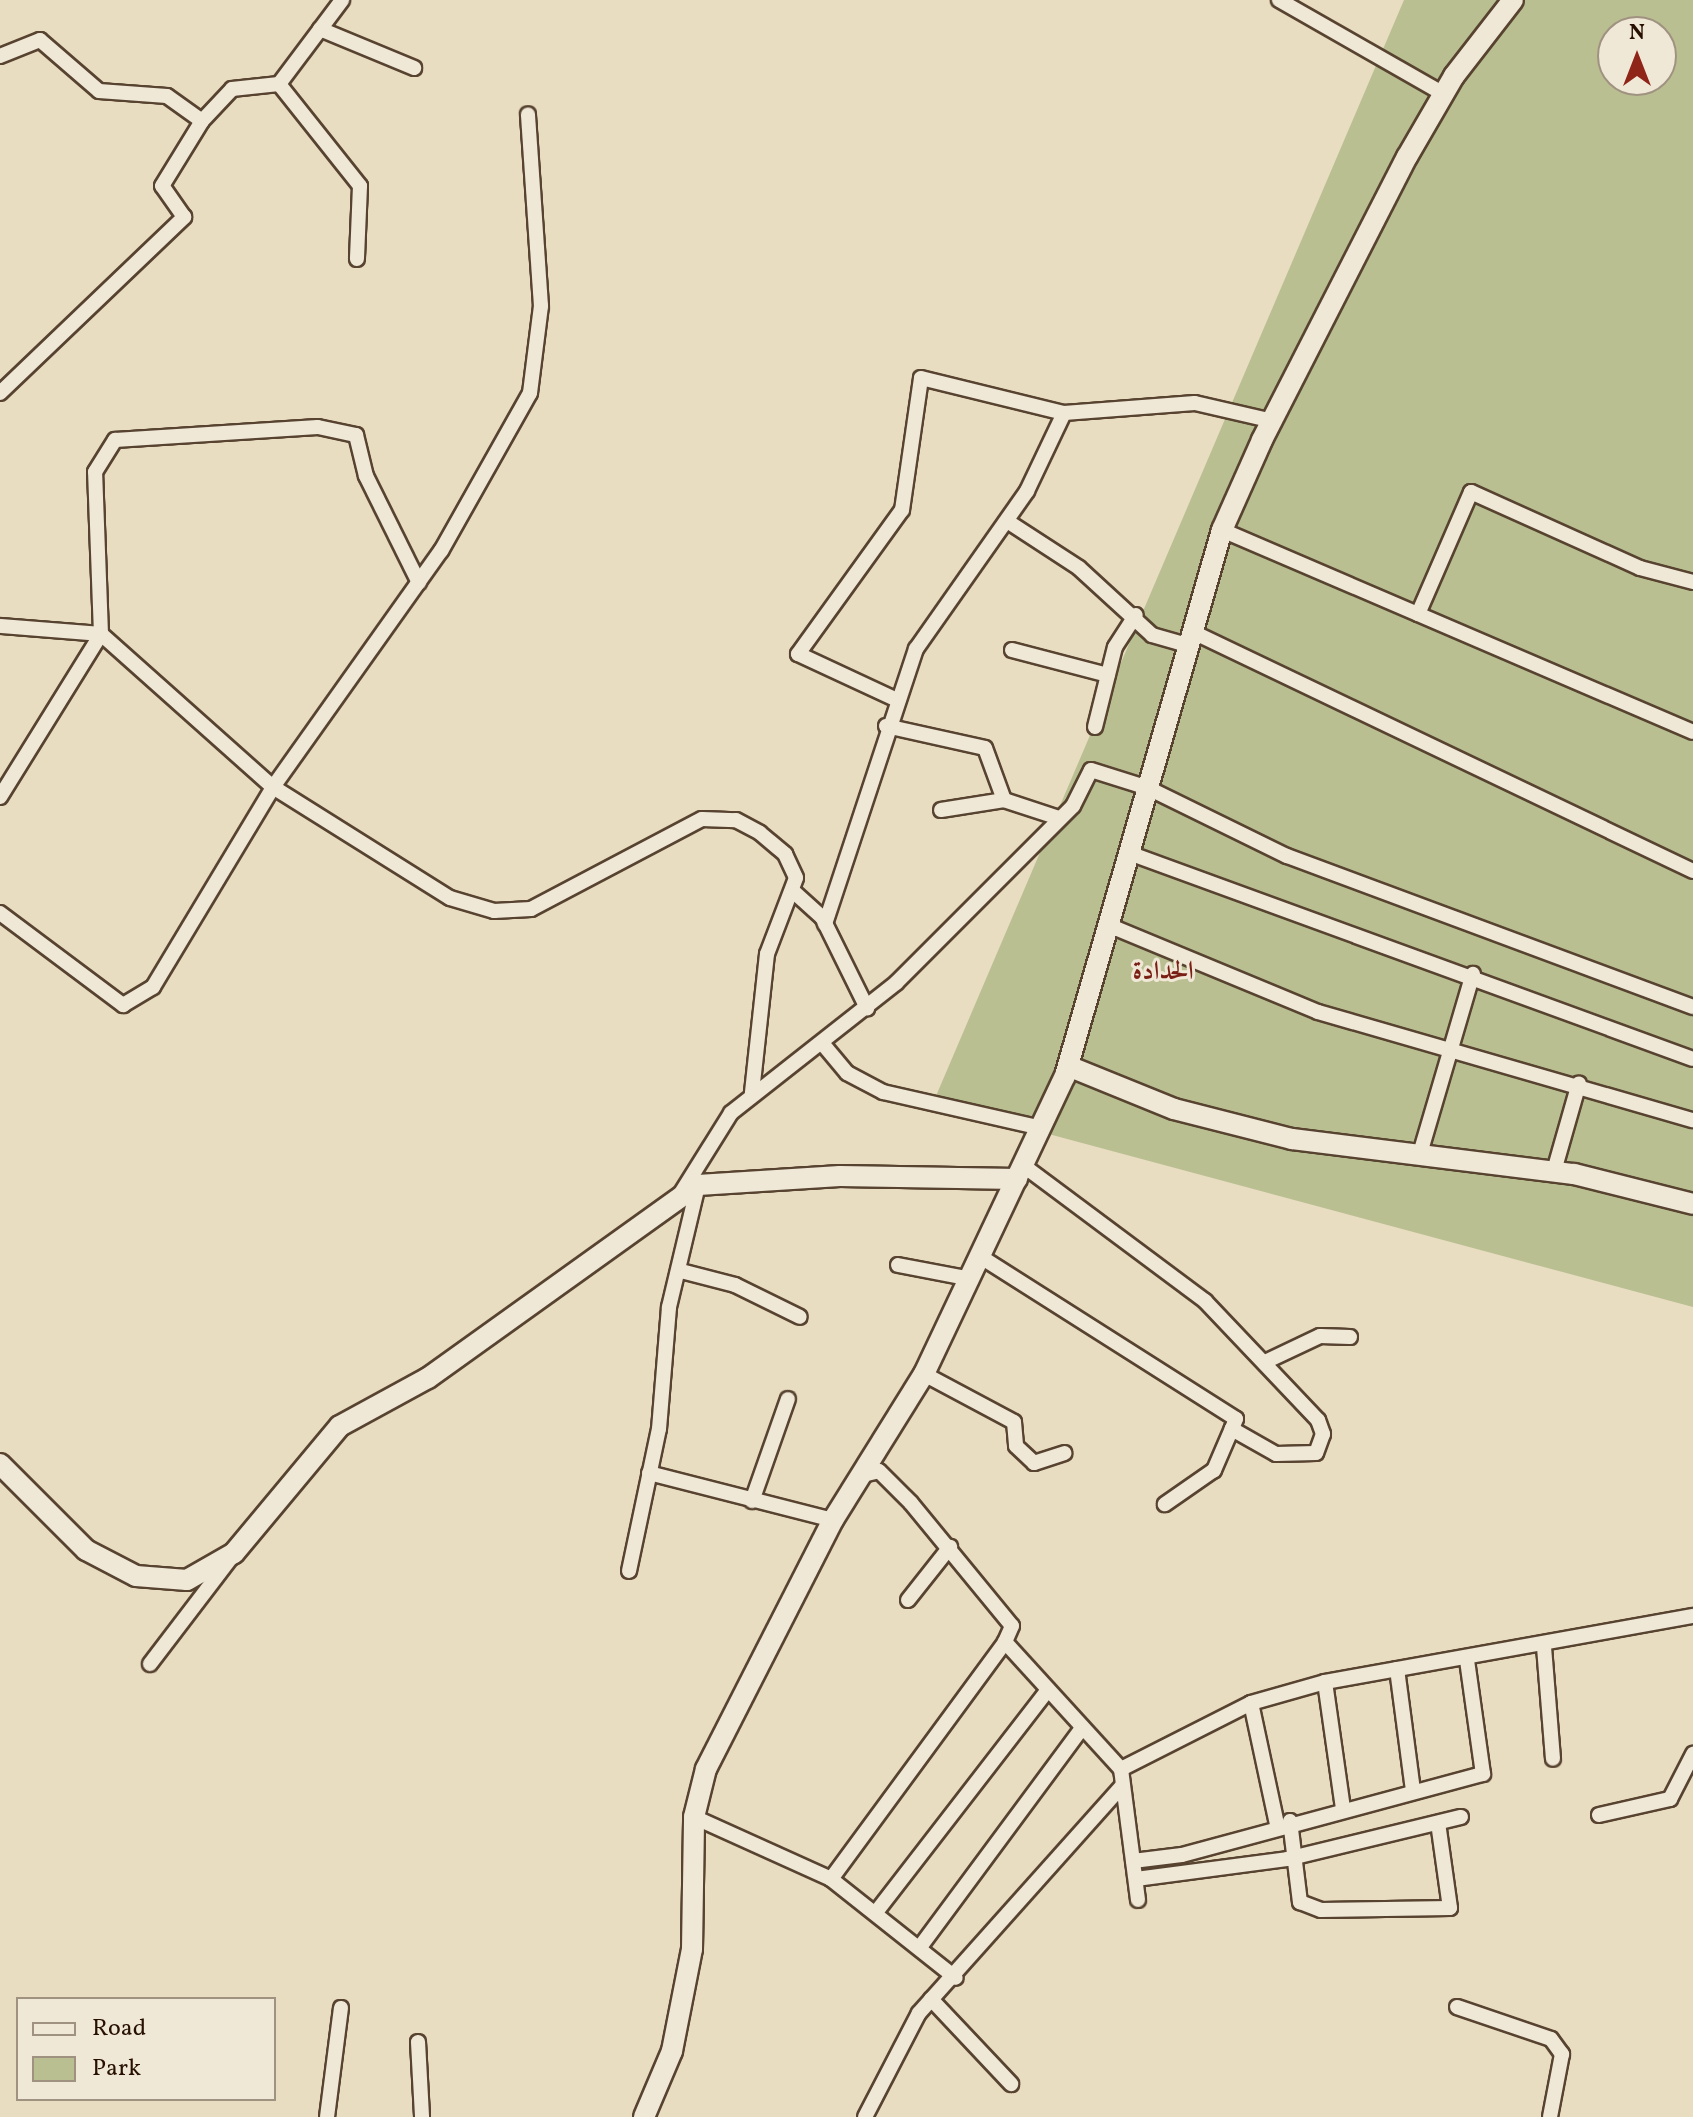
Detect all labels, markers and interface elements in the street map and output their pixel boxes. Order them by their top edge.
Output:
north arrow [1597,16,1677,96]
text: N [1629,18,1645,49]
district label: الحدادة [1132,957,1194,989]
legend [16,1997,276,2101]
text: Road [92,2012,146,2046]
text: Park [92,2052,141,2086]

